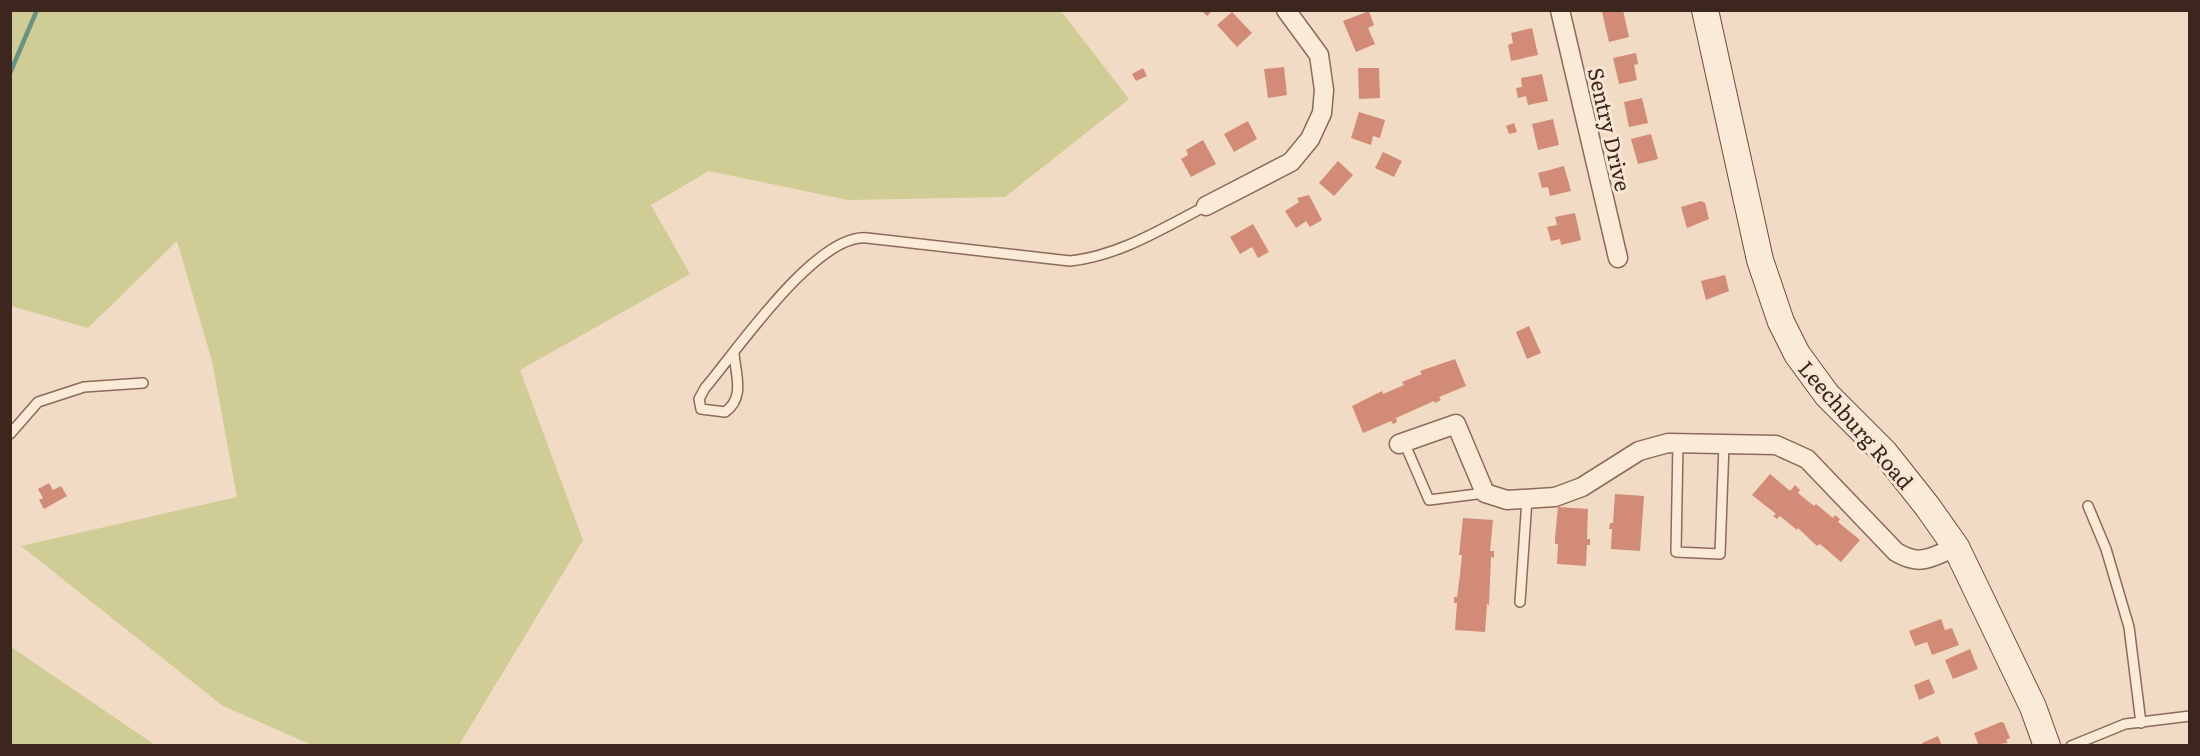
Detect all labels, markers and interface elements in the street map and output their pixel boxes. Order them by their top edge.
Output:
street label: Sentry Drive [1582,64,1640,194]
street label: Leechburg Road [1792,353,1922,495]

